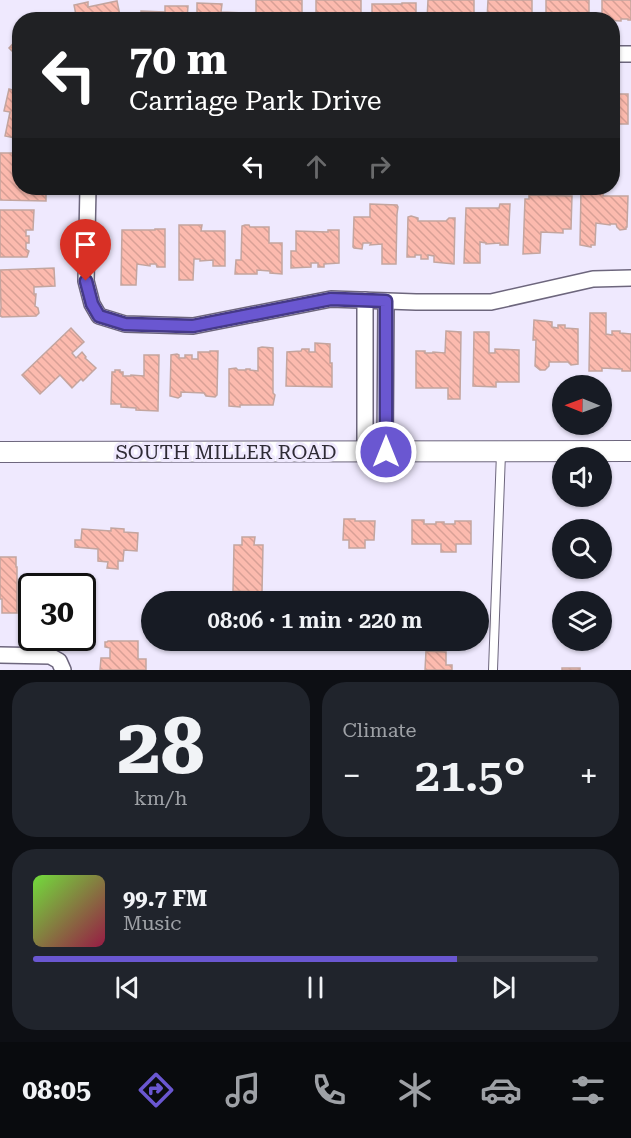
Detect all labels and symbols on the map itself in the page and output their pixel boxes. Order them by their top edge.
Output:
pin [60,219,111,281]
north arrow [552,375,612,435]
position arrow [354,420,418,484]
street label: SOUTH MILLER ROAD [115,440,337,464]
speed limit sign: 30 [18,573,96,651]

